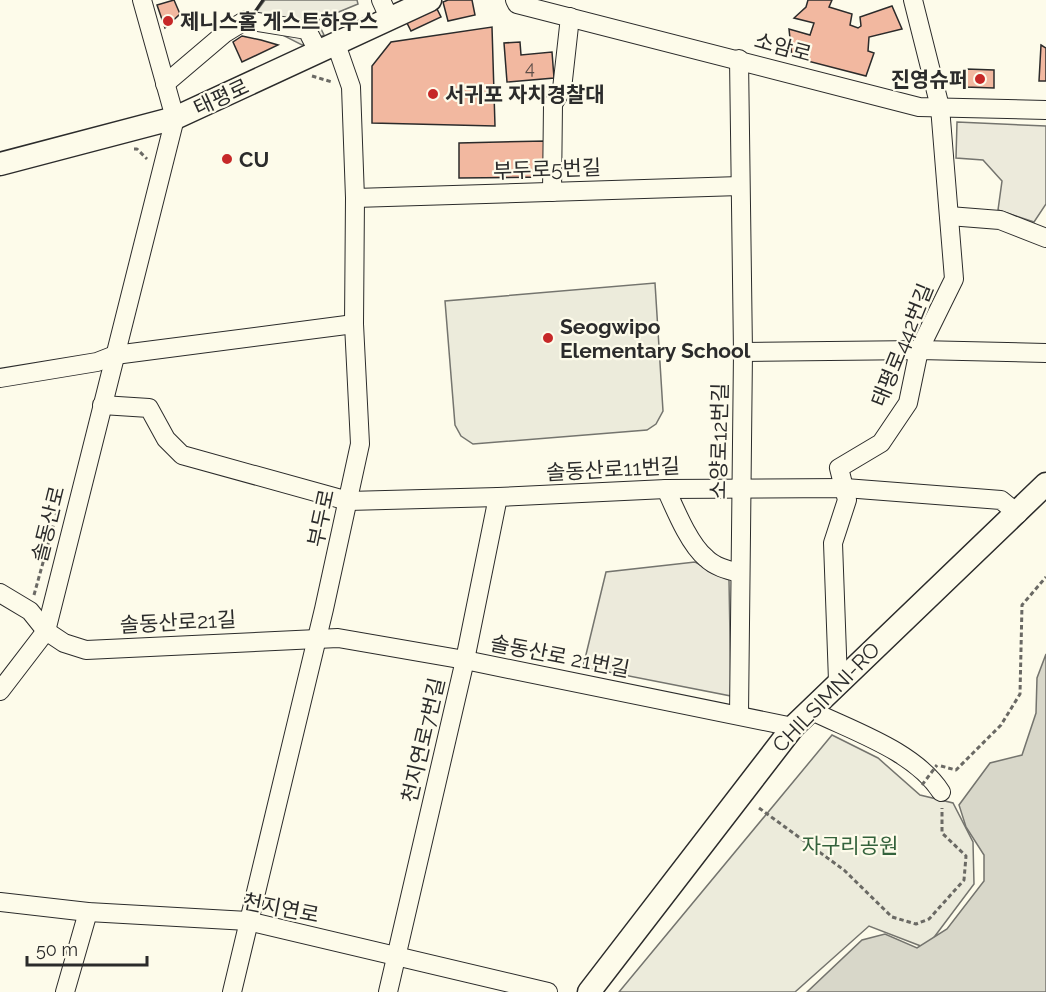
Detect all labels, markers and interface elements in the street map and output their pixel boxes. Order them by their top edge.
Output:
place label: 제니스홀 게스트하우스 [180,9,378,34]
marker: 제니스홀 게스트하우스 [161,14,175,28]
street label: 소암로 [752,27,814,67]
house number: 4 [525,57,535,78]
place label: 진영슈퍼 [891,67,968,92]
marker: 진영슈퍼 [973,72,987,86]
street label: 태평로 [189,73,253,121]
place label: 서귀포 자치경찰대 [445,82,605,107]
marker: 서귀포 자치경찰대 [426,87,440,101]
place label: CU [239,147,269,172]
marker: CU [220,152,234,166]
street label: 부두로5번길 [493,155,601,183]
street label: 태평로442번길 [866,280,938,410]
place label: Seogwipo Elementary School [560,314,751,363]
marker: Seogwipo Elementary School [541,331,555,345]
street label: 소양로12번길 [705,383,733,499]
street label: 솔동산로11번길 [545,453,681,485]
street label: 솔동산로 [27,483,69,565]
street label: 부두로 [303,487,339,549]
street label: 솔동산로21길 [119,606,237,638]
street label: 솔동산로 21번길 [488,630,632,682]
street label: CHILSIMNI-RO [767,637,885,757]
street label: 천지연로7번길 [397,675,449,805]
park label: 자구리공원 [802,833,898,858]
street label: 천지연로 [241,888,321,928]
scale bar [27,929,147,967]
text: 50 m [36,939,78,960]

